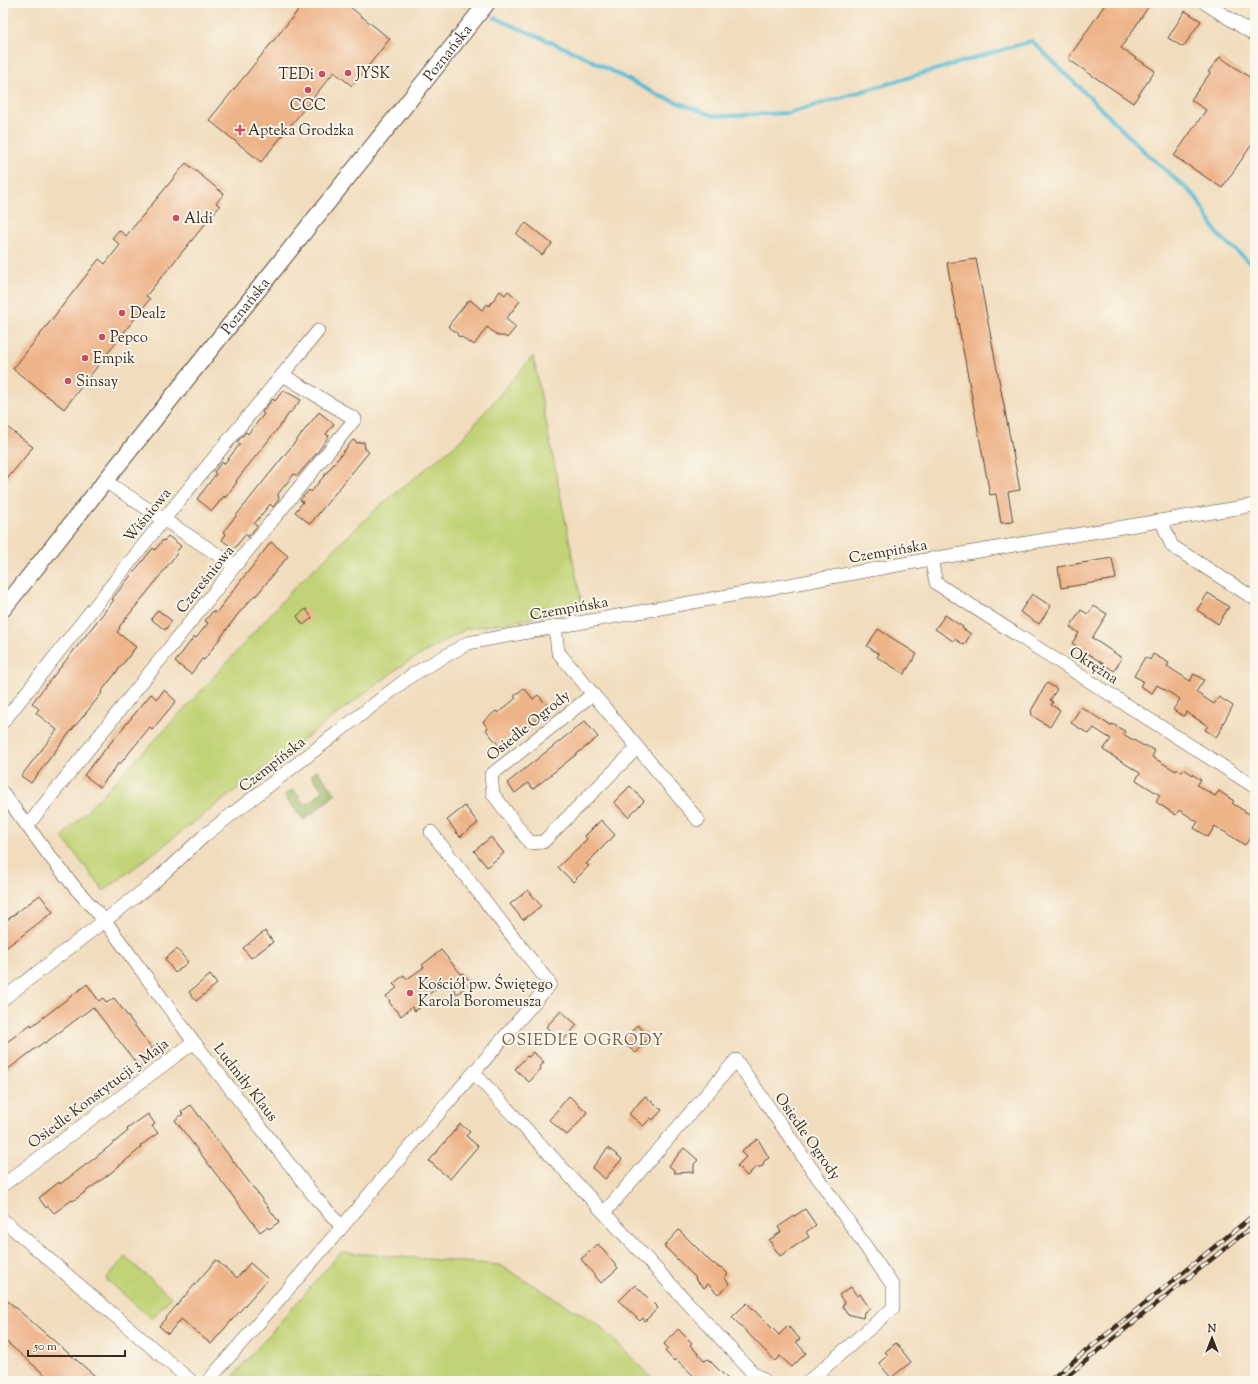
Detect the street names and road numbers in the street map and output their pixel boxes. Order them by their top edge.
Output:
street label: Poznańska [419,21,478,86]
street label: Poznańska [217,274,276,340]
street label: Wiśniowa [120,484,177,548]
street label: Czempińska [847,535,929,570]
street label: Czereśniowa [172,541,240,618]
street label: Czempińska [528,592,610,627]
street label: Okrężna [1064,643,1122,690]
street label: Osiedle Ogrody [483,685,576,767]
street label: Czempińska [235,732,311,798]
street label: Osiedle Konstytucji 3 Maja [24,1034,174,1154]
street label: Ludmiły Klaus [208,1039,282,1126]
street label: Osiedle Ogrody [769,1089,845,1185]

